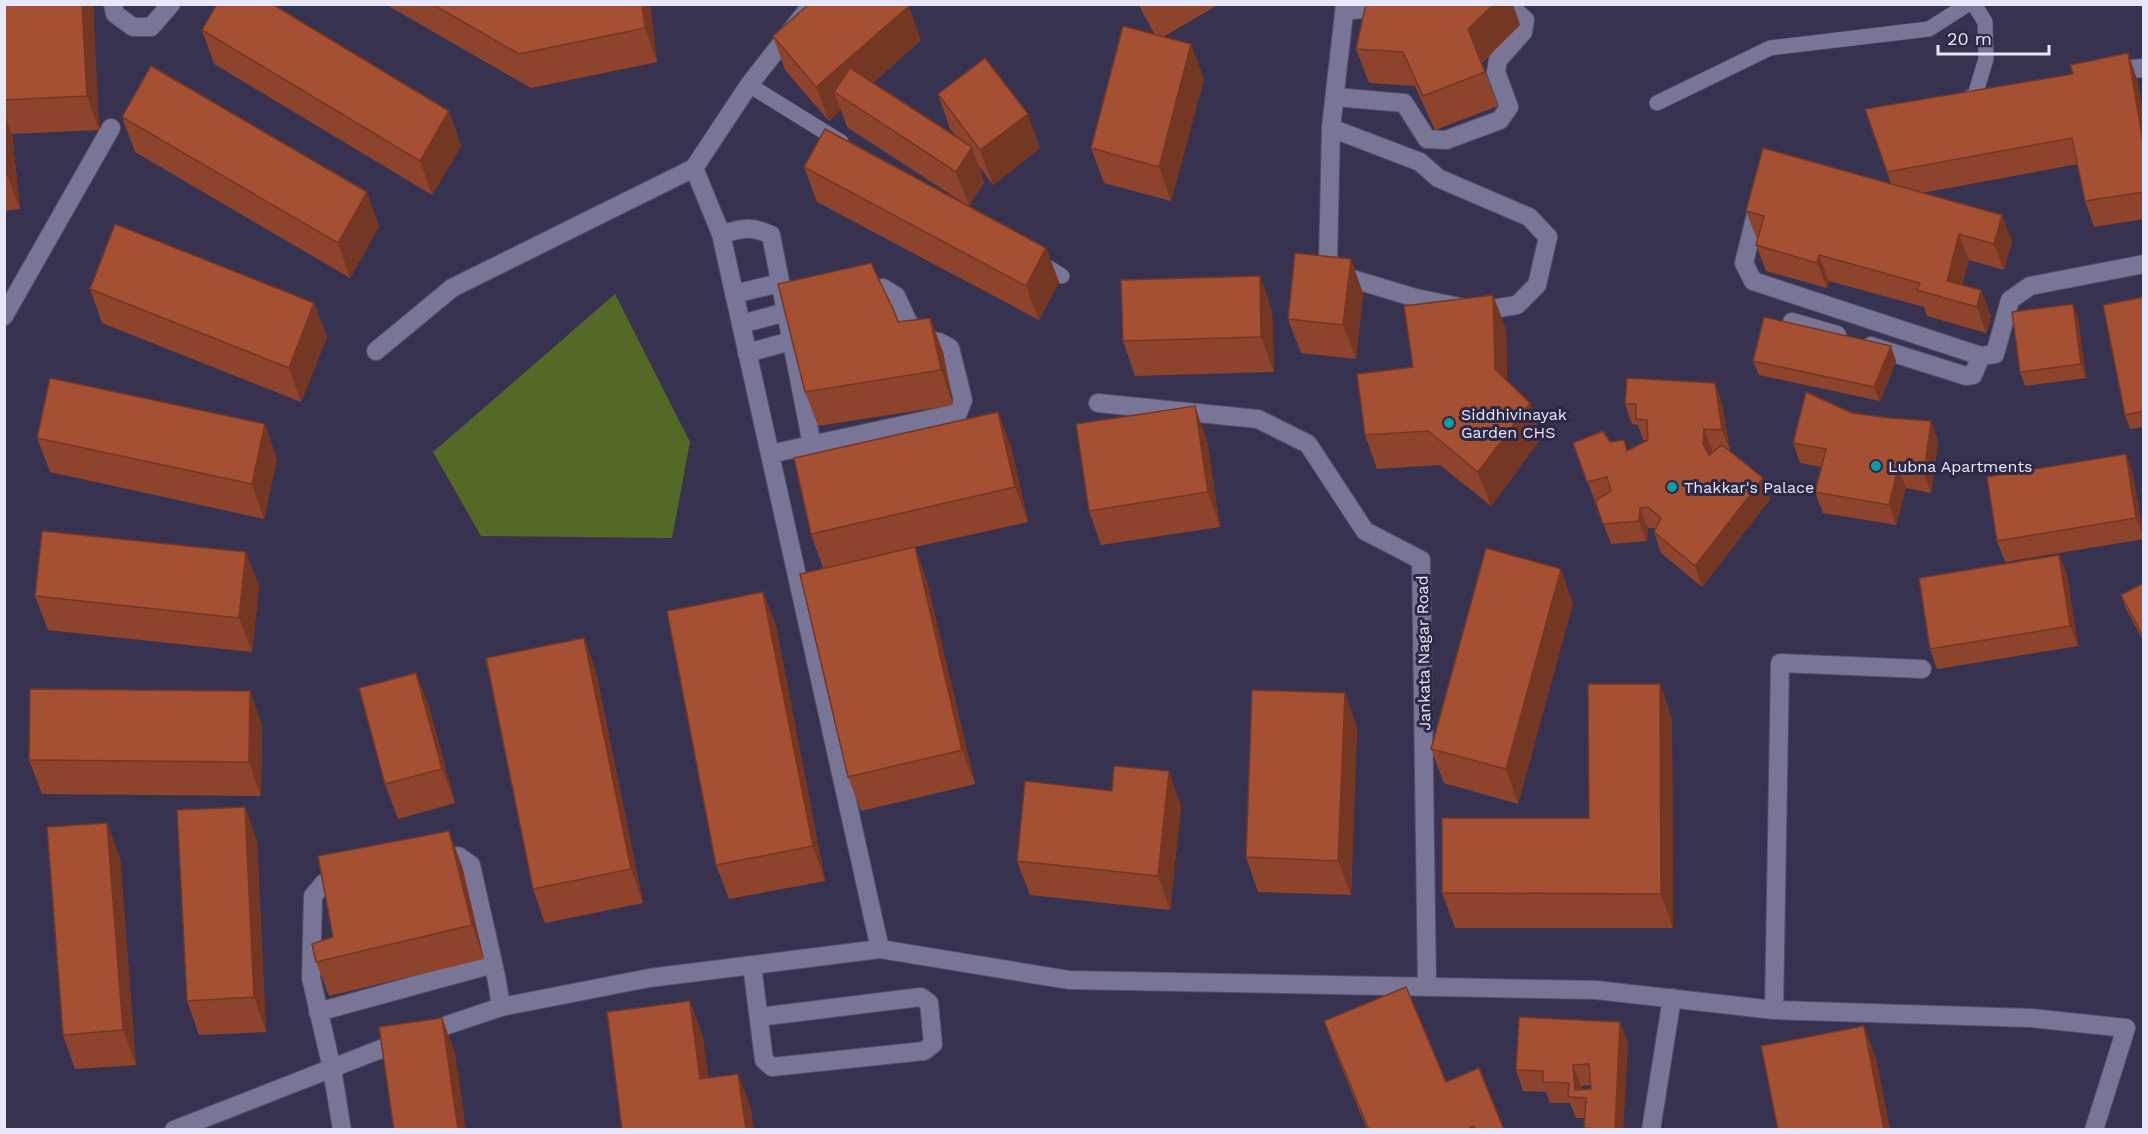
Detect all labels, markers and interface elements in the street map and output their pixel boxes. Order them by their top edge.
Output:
scale bar [1938,18,2049,56]
text: 20 m [1947,28,1992,49]
place label: Siddhivinayak Garden CHS [1461,405,1567,442]
marker: Siddhivinayak Garden CHS [1442,416,1456,430]
place label: Lubna Apartments [1888,457,2033,476]
marker: Lubna Apartments [1869,459,1883,473]
place label: Thakkar's Palace [1684,478,1814,497]
marker: Thakkar's Palace [1665,480,1679,494]
street label: Jankata Nagar Road [1413,575,1434,731]

